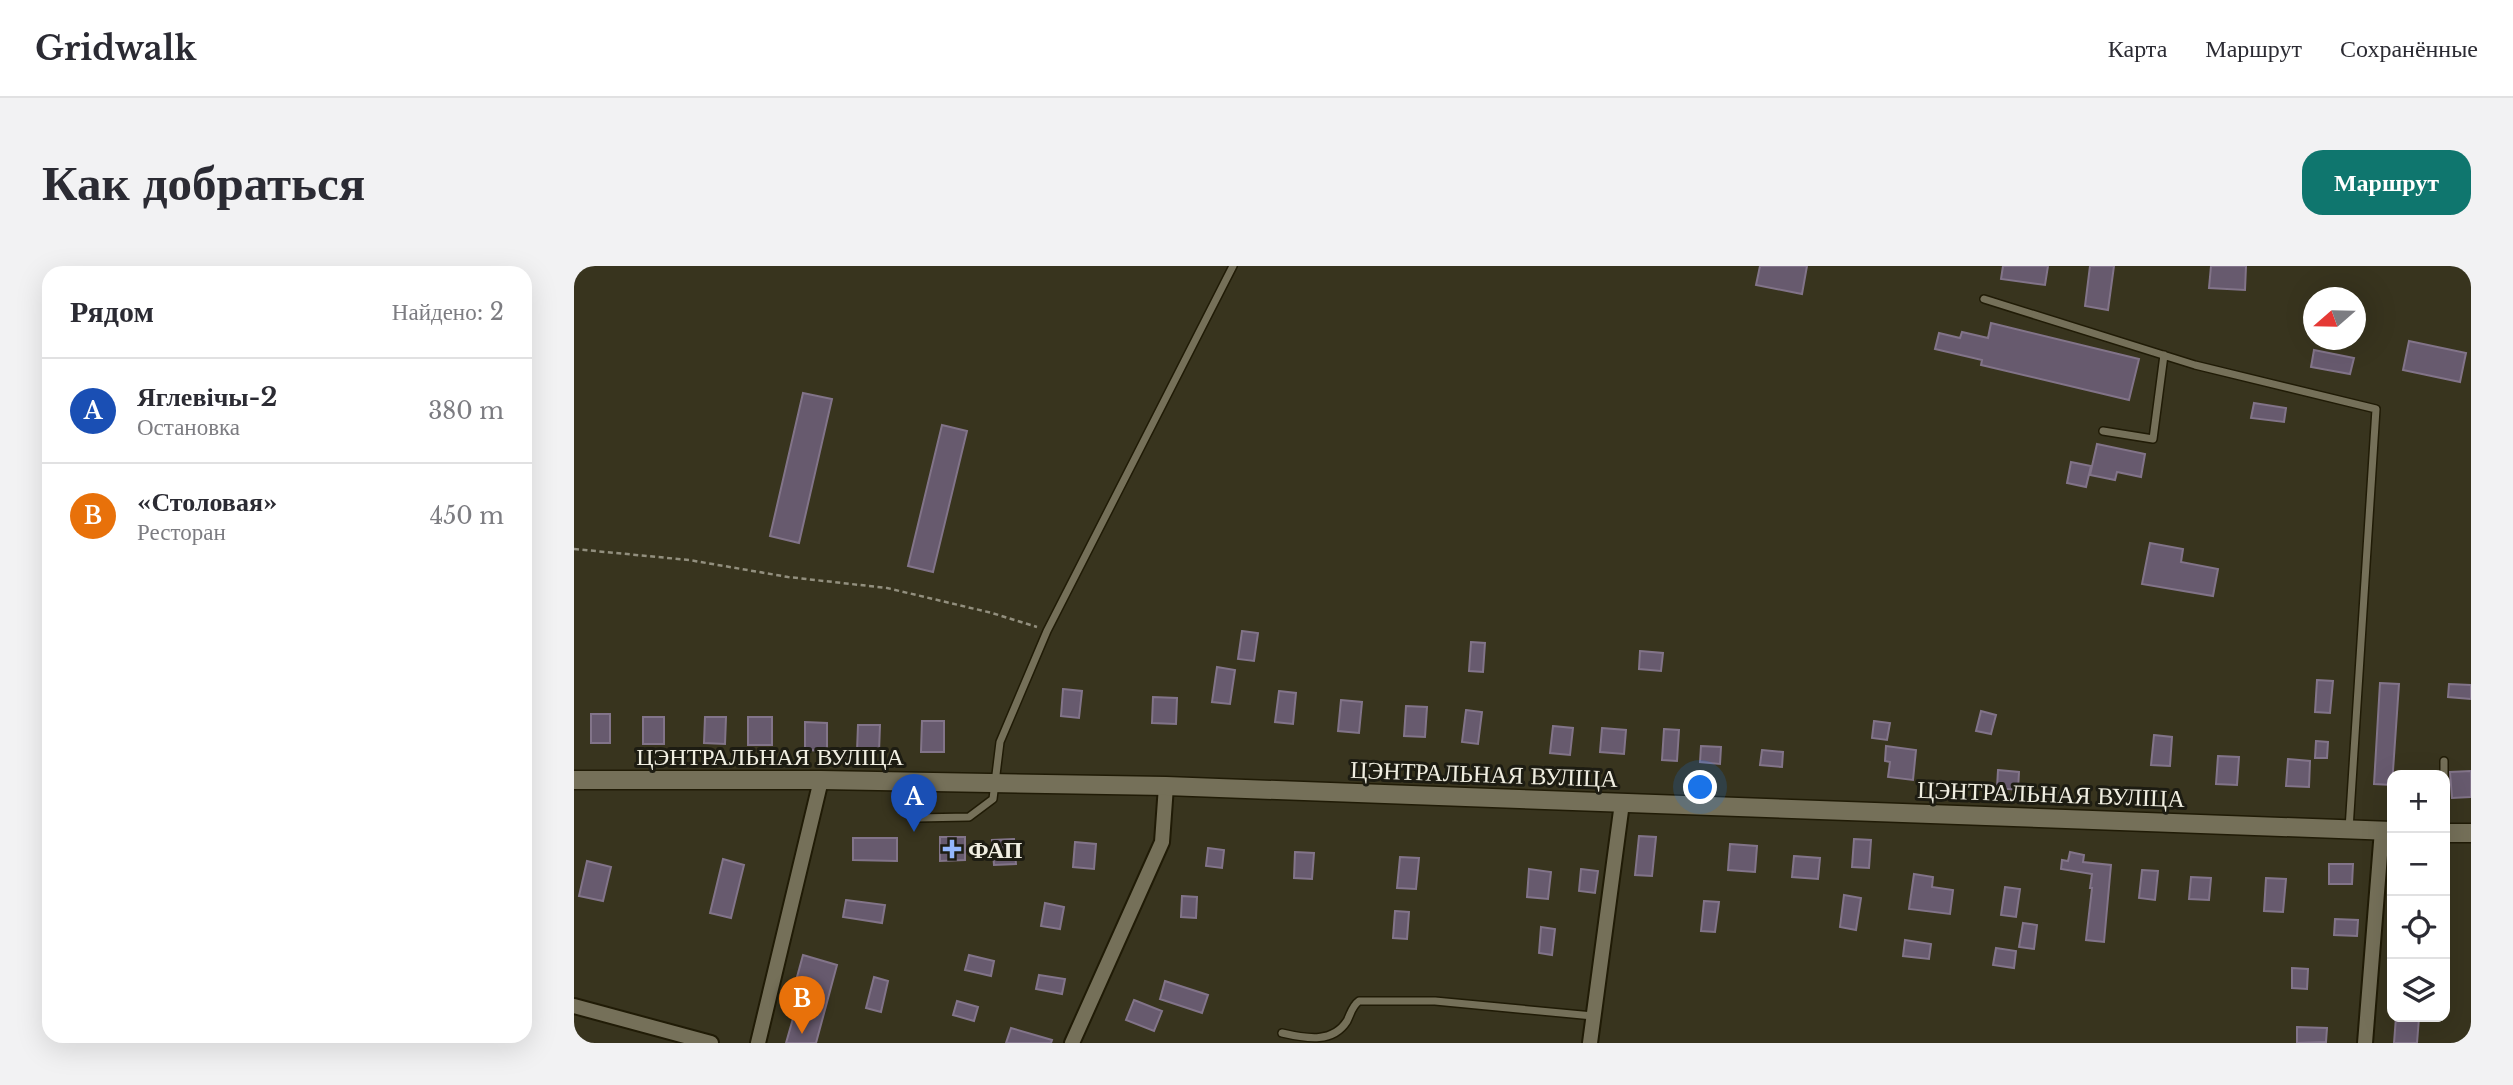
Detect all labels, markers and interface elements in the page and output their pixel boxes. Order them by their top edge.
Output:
text: Gridwalk [35,28,196,69]
text: Карта [2108,34,2167,63]
text: Маршрут [2205,34,2302,63]
text: Сохранённые [2340,34,2478,63]
button: Маршрут [2302,150,2471,215]
text: Как добраться [42,152,365,213]
north arrow [2303,287,2366,350]
text: Рядом [70,293,154,330]
text: Найдено: 2 [392,298,504,326]
text: Яглевічы-2 [137,381,277,413]
text: A [84,397,102,425]
text: 380 m [428,397,504,425]
text: Остановка [137,413,240,441]
text: «Столовая» [137,486,277,518]
text: B [84,502,102,530]
text: 450 m [430,502,504,530]
text: Ресторан [137,518,226,546]
street label: ЦЭНТРАЛЬНАЯ ВУЛІЦА [636,742,905,771]
street label: ЦЭНТРАЛЬНАЯ ВУЛІЦА [1350,755,1619,793]
your location [1683,770,1717,804]
map controls [2387,770,2450,1022]
button: + [2387,770,2450,833]
pin: A [891,774,937,832]
street label: ЦЭНТРАЛЬНАЯ ВУЛІЦА [1917,775,2186,813]
button: − [2387,833,2450,896]
place label: ФАП [968,835,1023,864]
marker: ФАП [942,839,962,859]
button: locate [2387,896,2450,959]
button: layers [2387,959,2450,1022]
pin: B [779,976,825,1034]

